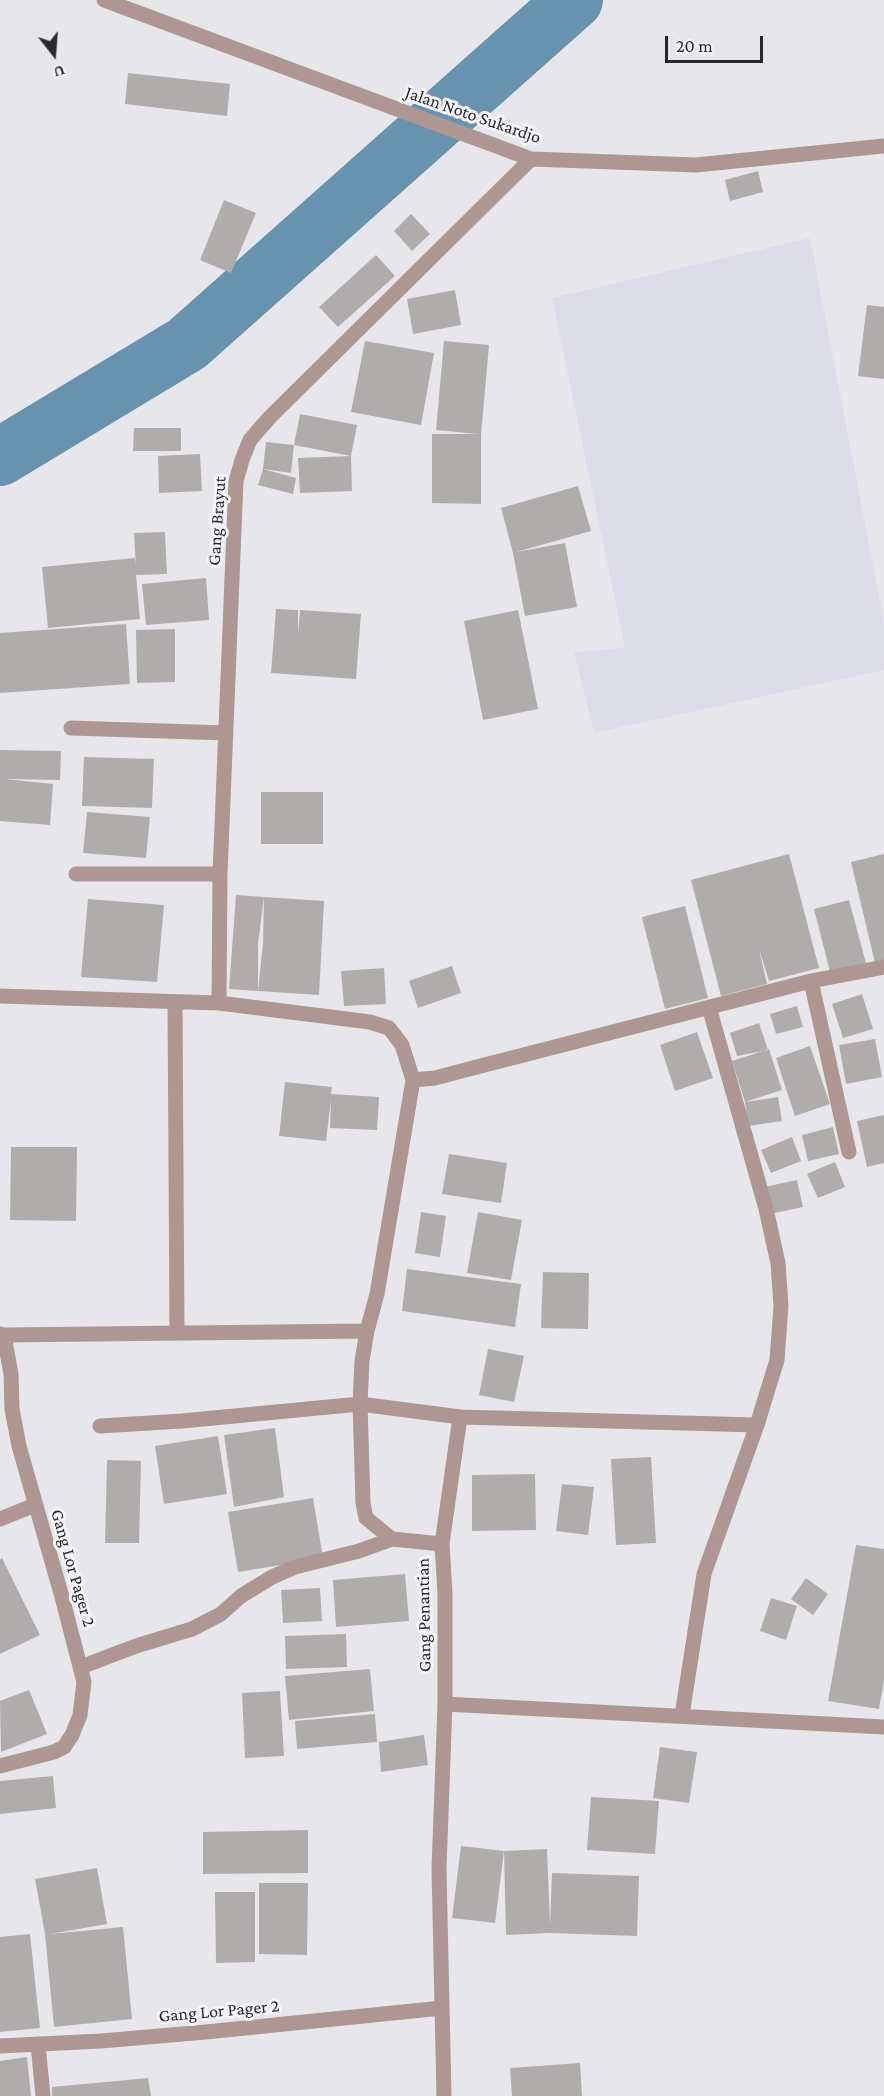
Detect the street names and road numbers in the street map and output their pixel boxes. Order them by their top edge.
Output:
street label: Jalan Noto Sukardjo [402,82,544,148]
street label: Gang Brayut [203,476,231,566]
street label: Gang Lor Pager 2 [46,1507,100,1629]
street label: Gang Penantian [412,1558,436,1672]
street label: Gang Lor Pager 2 [158,1995,280,2027]

